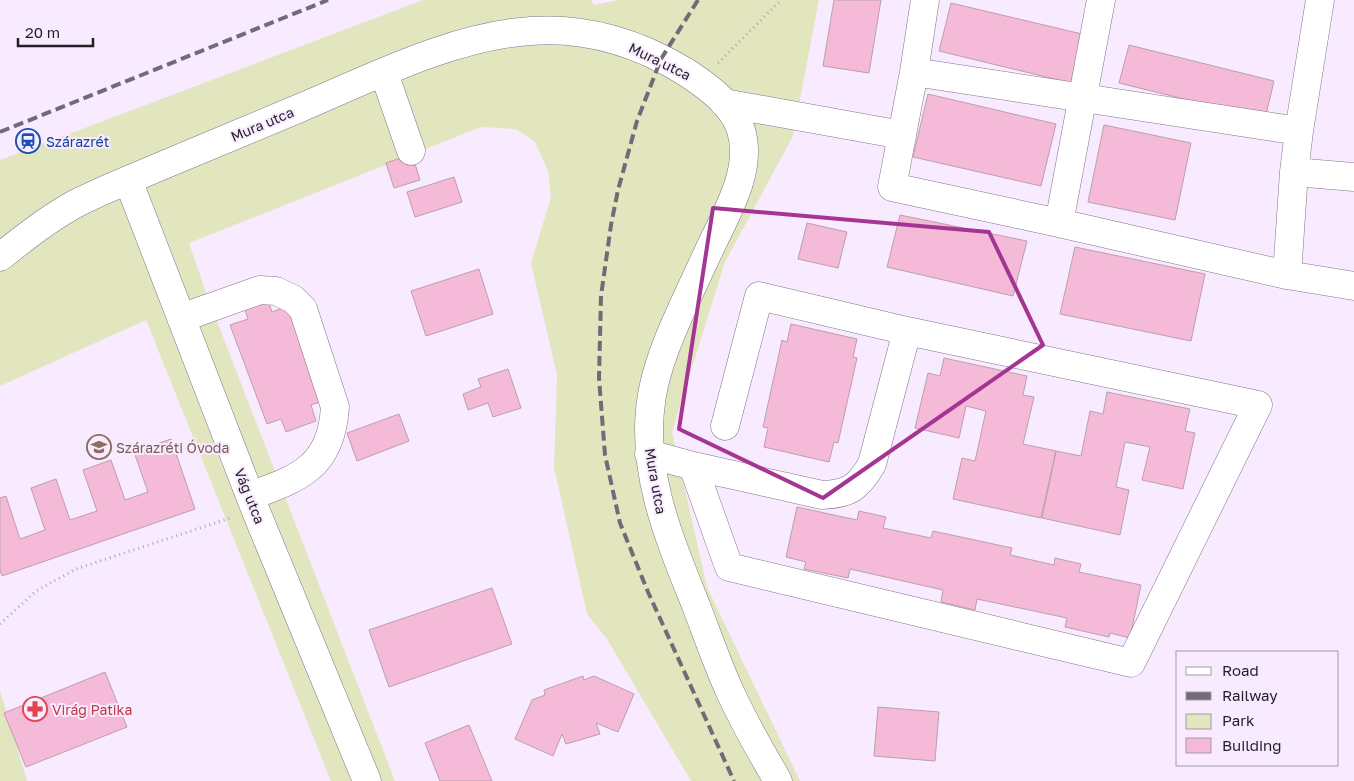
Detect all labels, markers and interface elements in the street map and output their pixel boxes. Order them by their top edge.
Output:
scale bar [18,15,92,47]
text: 20 m [25,23,60,41]
street label: Mura utca [626,39,694,83]
street label: Mura utca [228,103,296,145]
station icon: Szárazrét [15,128,41,154]
place label: Szárazrét [46,133,109,150]
school or university icon: Szárazréti Óvoda [86,434,112,460]
place label: Szárazréti Óvoda [116,439,229,456]
street label: Mura utca [642,447,670,515]
street label: Vág utca [231,466,269,526]
legend [1176,651,1339,766]
text: Road [1222,661,1259,679]
text: Railway [1222,686,1278,704]
pharmacy icon: Virág Patika [22,696,48,722]
place label: Virág Patika [52,701,132,718]
text: Park [1222,711,1255,729]
text: Building [1222,736,1282,754]

